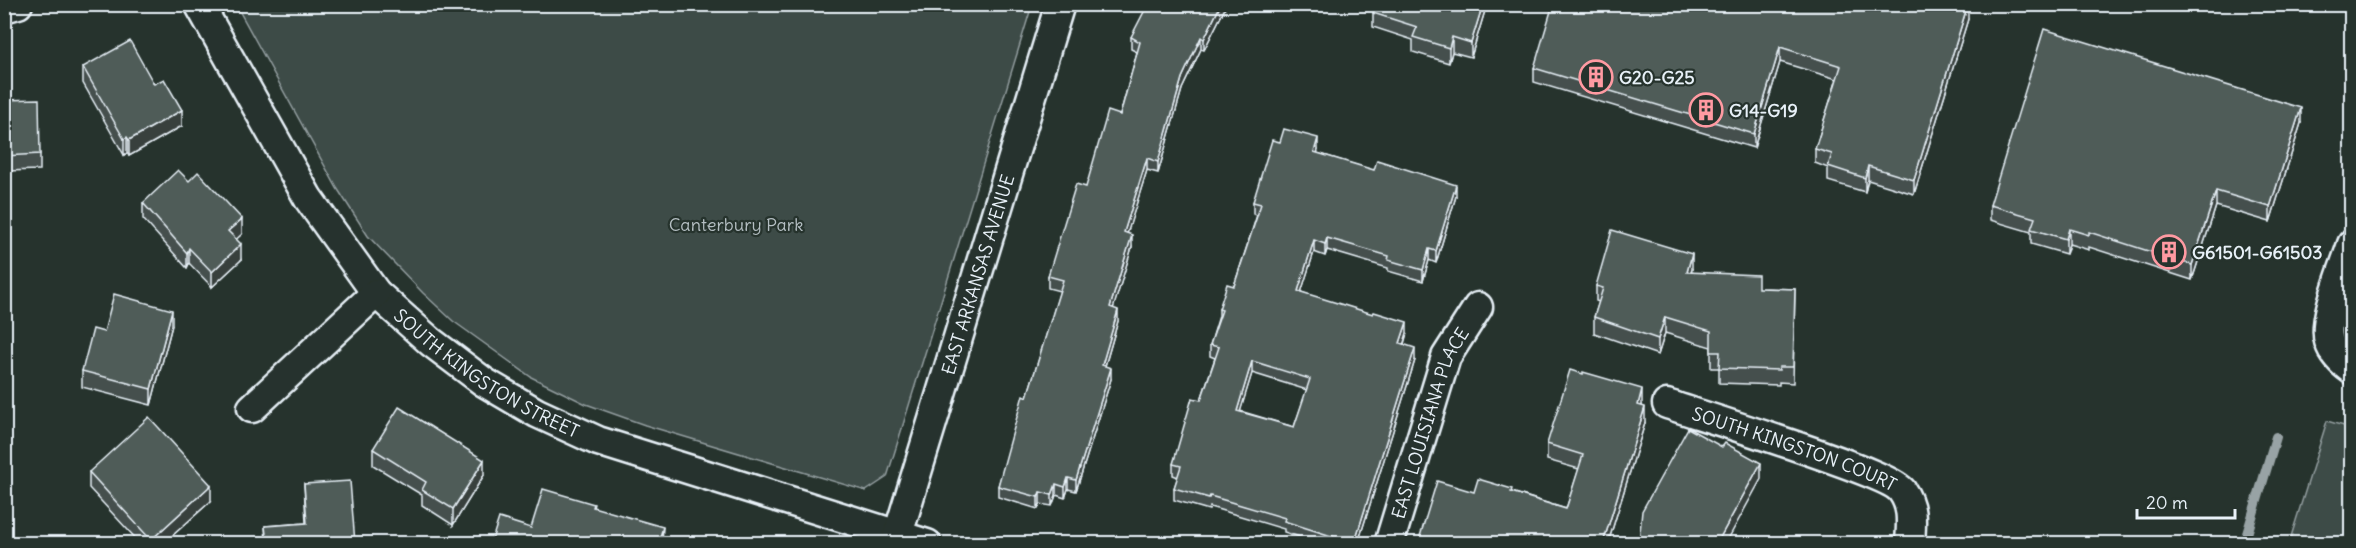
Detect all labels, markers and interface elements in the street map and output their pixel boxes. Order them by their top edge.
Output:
building icon: G20-G25 [1578,59,1614,95]
place label: G20-G25 [1619,66,1695,89]
building icon: G14-G19 [1688,92,1724,128]
place label: G14-G19 [1729,99,1798,122]
street label: EAST ARKANSAS AVENUE [936,171,1019,377]
park label: Canterbury Park [669,213,803,236]
building icon: G61501-G61503 [2151,234,2187,270]
place label: G61501-G61503 [2192,241,2323,264]
street label: SOUTH KINGSTON STREET [390,303,583,442]
street label: EAST LOUISIANA PLACE [1386,323,1474,521]
street label: SOUTH KINGSTON COURT [1689,401,1901,496]
scale bar [2137,482,2234,520]
text: 20 m [2146,491,2188,514]

